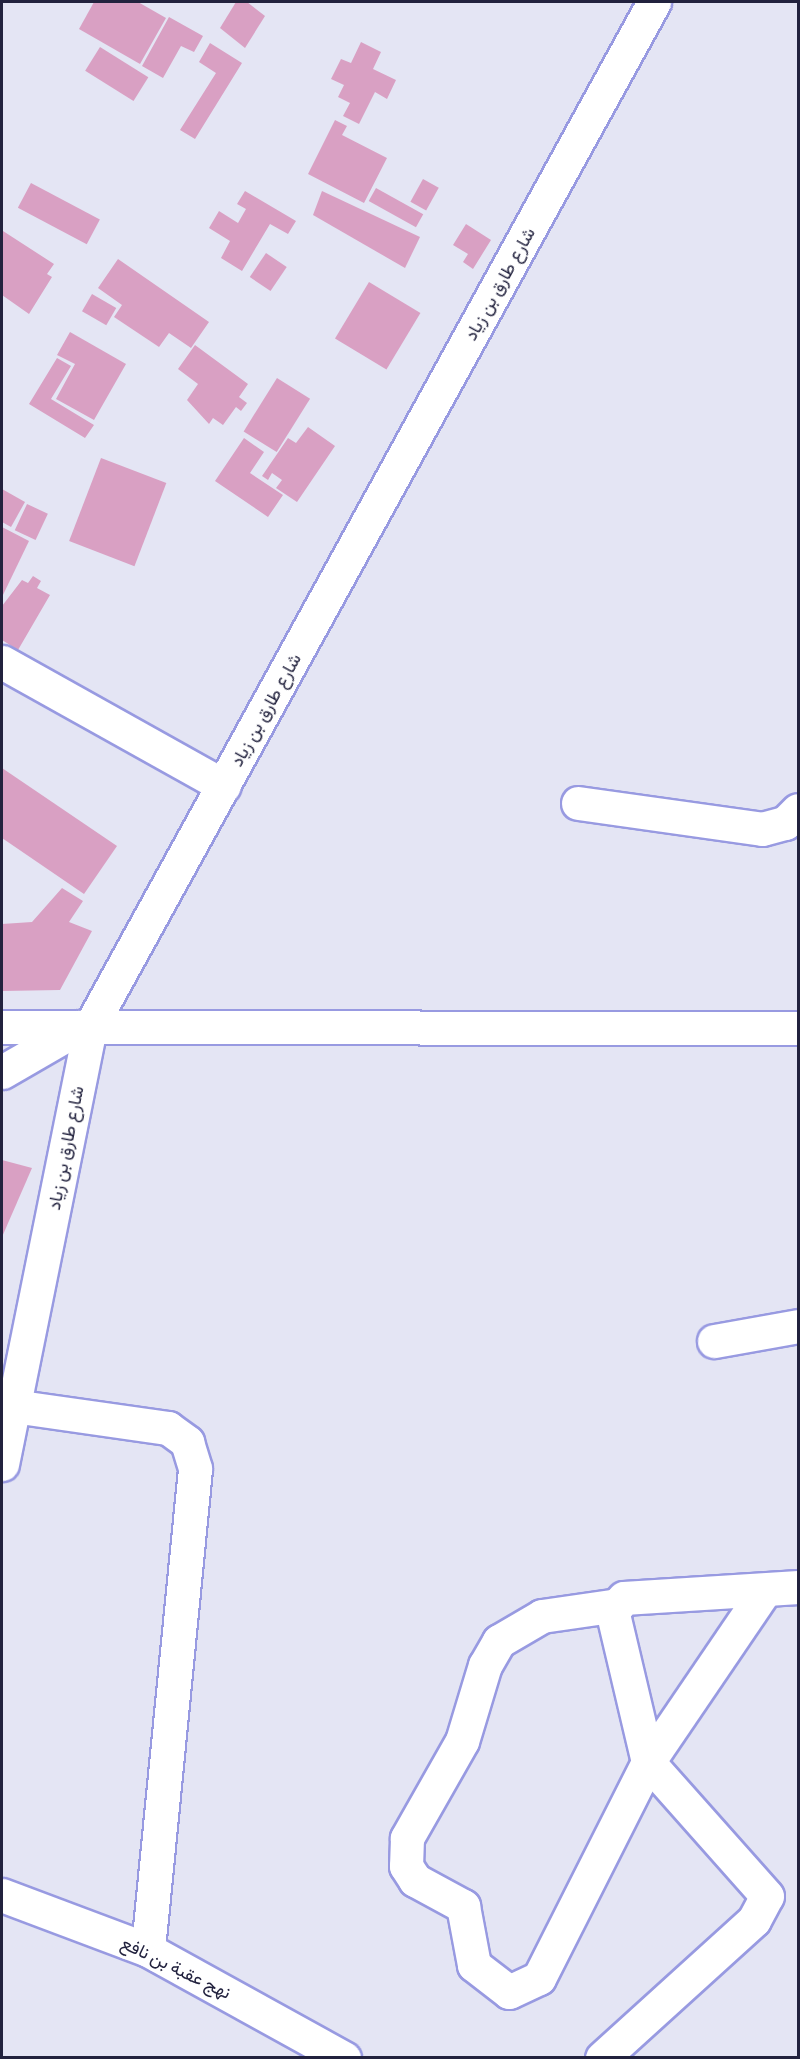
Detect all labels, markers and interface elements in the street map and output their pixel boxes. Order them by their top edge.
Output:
street label: شارع طارق بن زياد [460,224,540,344]
street label: شارع طارق بن زياد [226,650,306,770]
street label: شارع طارق بن زياد [43,1084,89,1212]
street label: نهج عقبة بن نافع [118,1932,234,2004]

